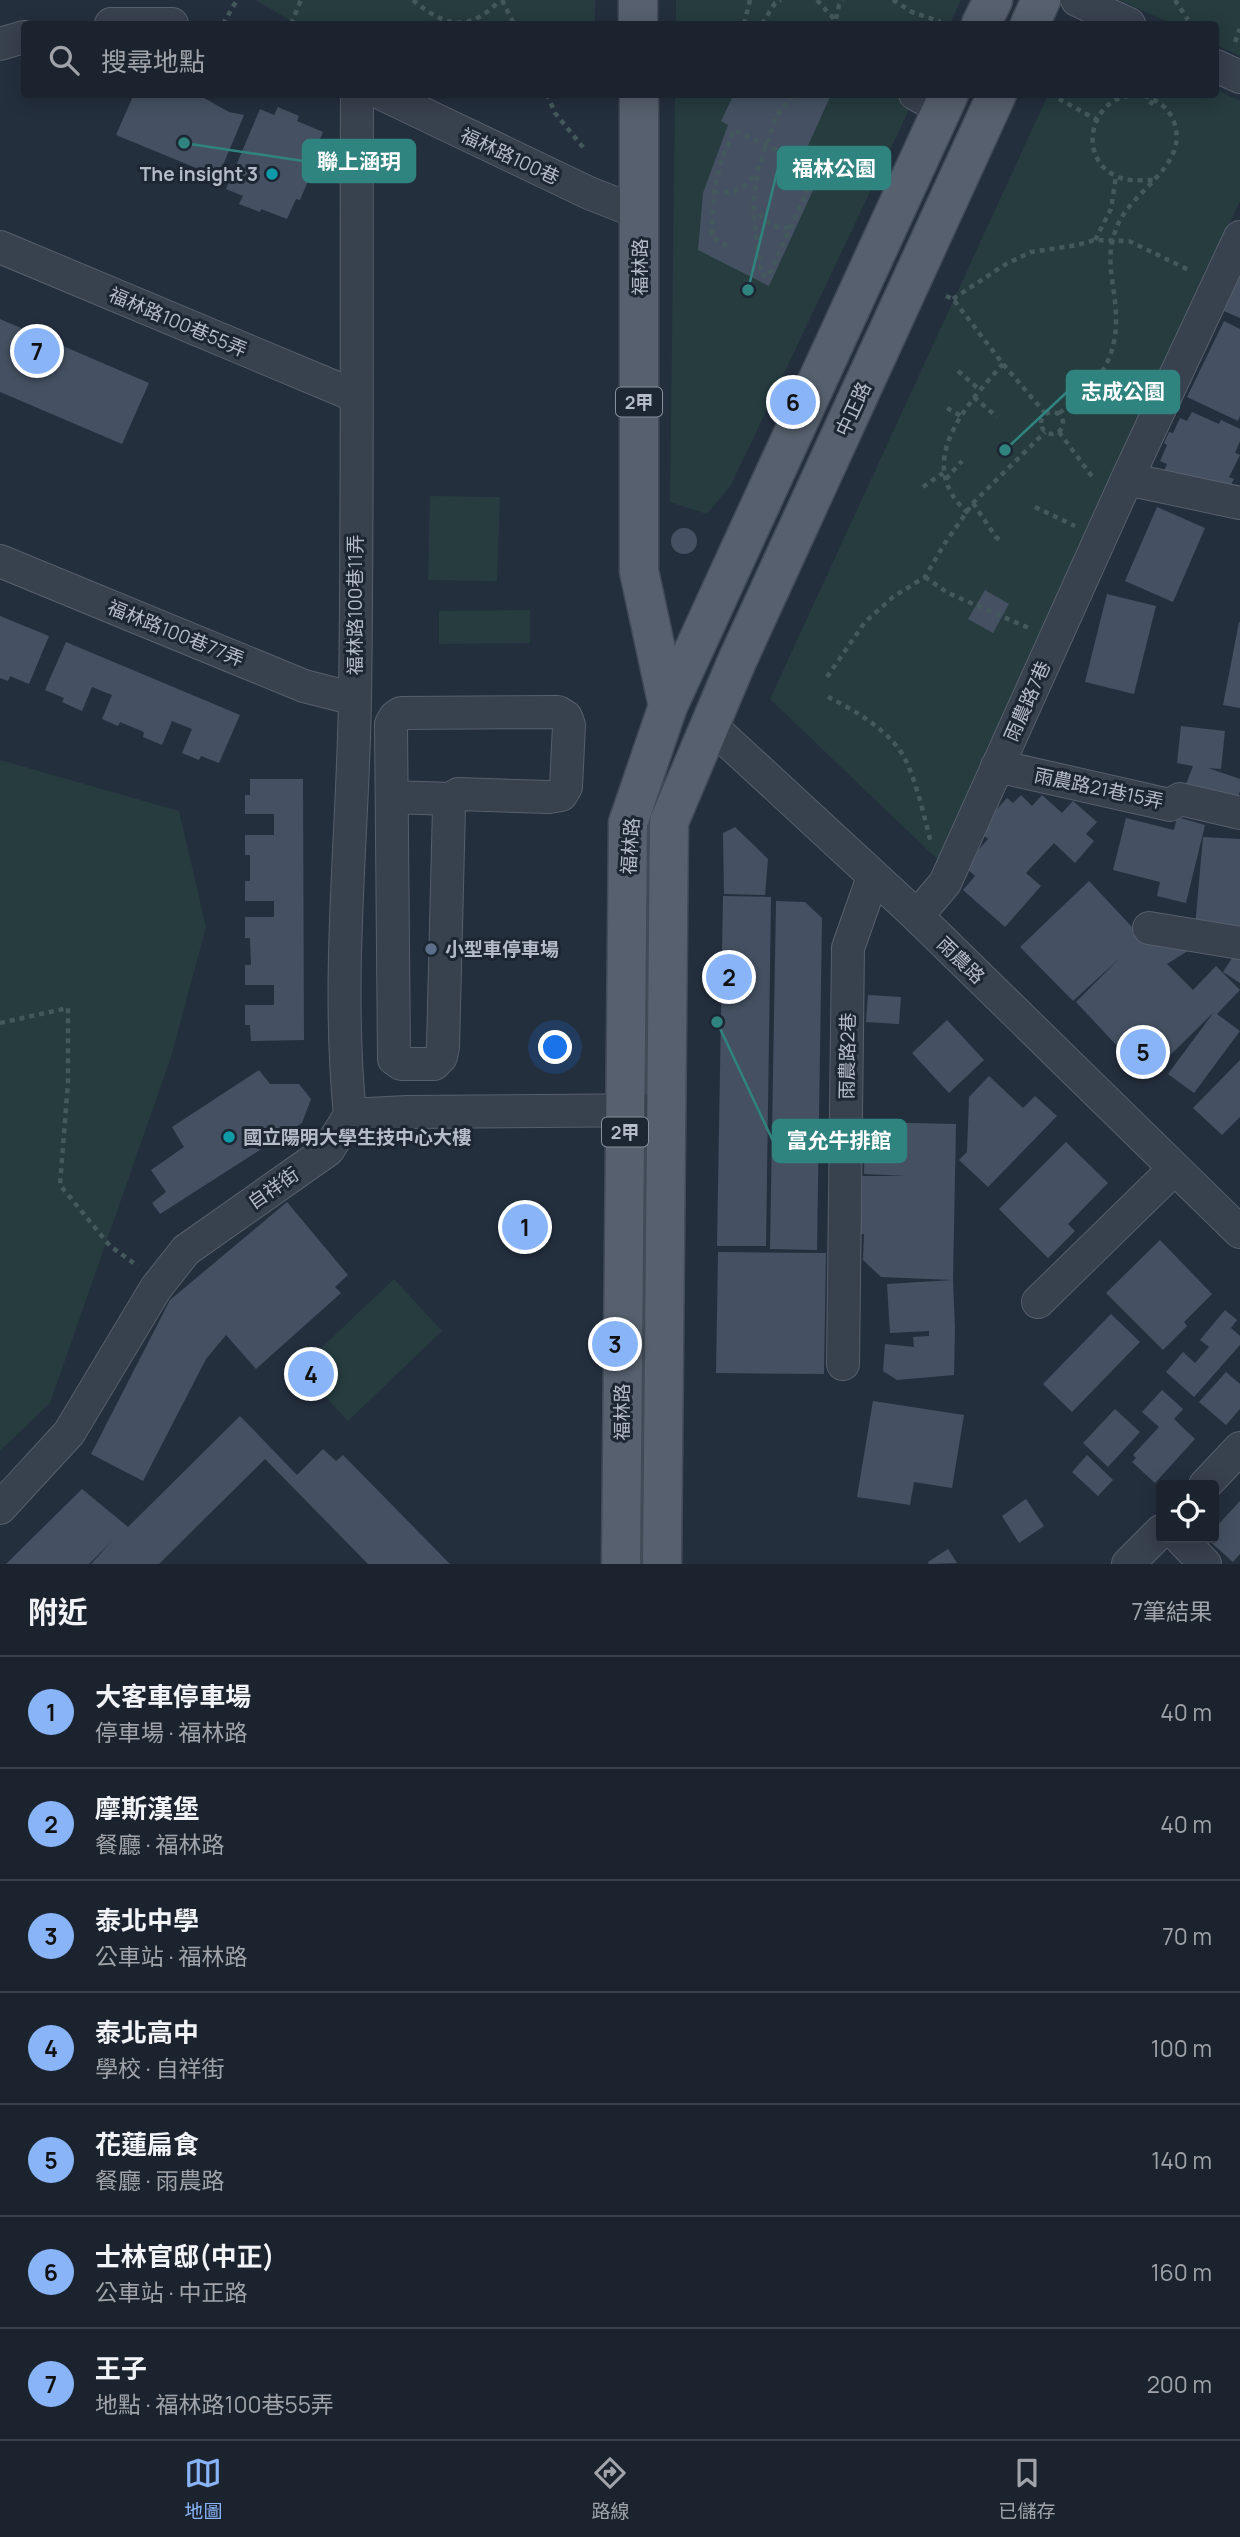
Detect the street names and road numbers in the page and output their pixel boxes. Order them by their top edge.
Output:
street label: 福林路100巷 [456,122,564,190]
street label: 福林路 [627,238,653,296]
street label: 福林路100巷55弄 [105,281,251,363]
street label: 中正路 [829,378,877,440]
road number: 2甲 [616,388,662,416]
street label: 福林路100巷11弄 [342,535,368,675]
street label: 福林路100巷77弄 [104,594,248,672]
street label: 雨農路7巷 [998,657,1056,745]
street label: 雨農路21巷15弄 [1032,762,1166,814]
street label: 福林路 [615,817,645,875]
street label: 雨農路 [931,931,991,989]
street label: 雨農路2巷 [833,1012,861,1100]
road number: 2甲 [602,1118,648,1147]
street label: 自祥街 [242,1161,304,1215]
street label: 福林路 [609,1383,635,1441]

